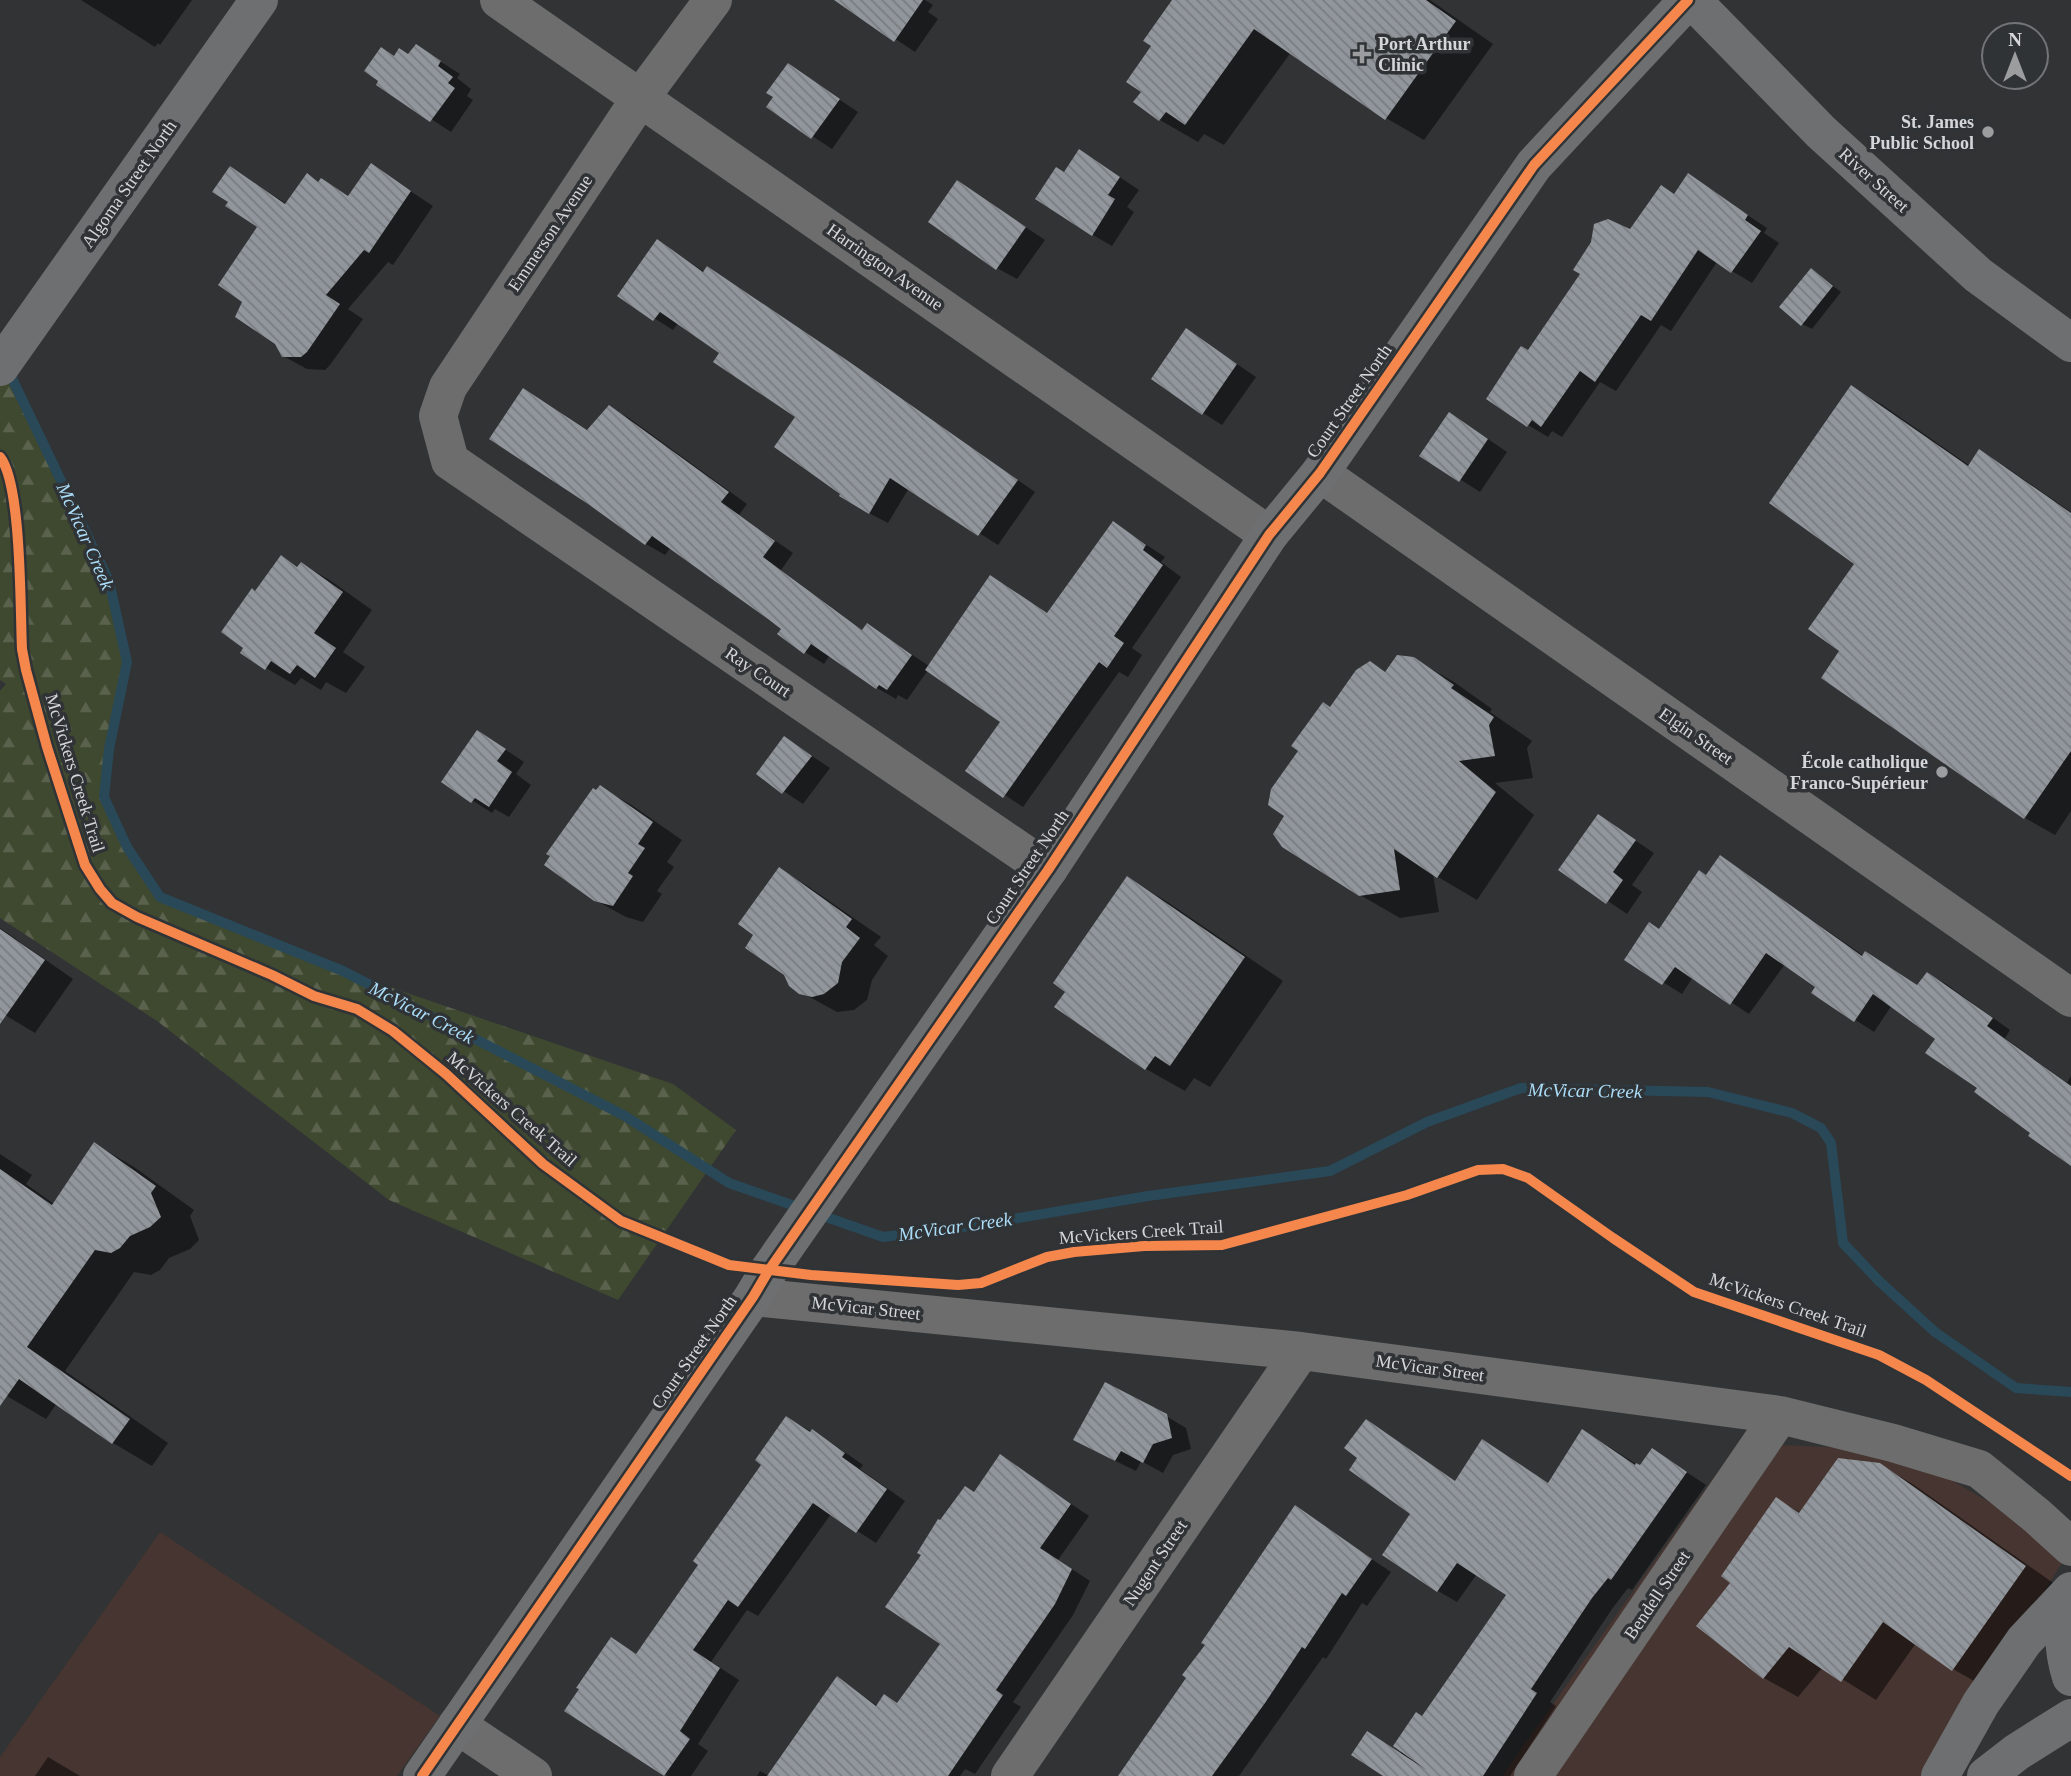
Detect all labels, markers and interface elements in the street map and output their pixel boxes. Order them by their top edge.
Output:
north arrow [1980,21,2050,91]
text: N [2008,29,2022,50]
place label: Port Arthur Clinic [1378,34,1470,75]
marker: Port Arthur Clinic [1352,44,1372,64]
place label: St. James Public School [1869,112,1974,153]
street label: Algoma Street North [78,116,180,252]
marker: St. James Public School [1980,124,1996,140]
street label: River Street [1835,144,1913,216]
street label: Emmerson Avenue [504,171,596,295]
street label: Harrington Avenue [823,219,947,315]
street label: Court Street North [1302,340,1396,462]
water label: McVicar Creek [52,479,119,593]
street label: Ray Court [722,643,794,701]
street label: McVickers Creek Trail [41,691,109,855]
street label: Elgin Street [1655,703,1737,769]
place label: École catholique Franco-Supérieur [1790,751,1928,793]
marker: École catholique Franco-Supérieur [1934,764,1950,780]
street label: Court Street North [981,806,1073,928]
water label: McVicar Creek [365,977,478,1048]
street label: McVickers Creek Trail [443,1047,581,1171]
water label: McVicar Creek [1527,1079,1643,1102]
water label: McVicar Creek [896,1208,1014,1245]
street label: McVickers Creek Trail [1058,1216,1224,1248]
street label: McVickers Creek Trail [1707,1269,1869,1341]
street label: Court Street North [647,1291,741,1413]
street label: McVicar Street [811,1292,921,1324]
street label: McVicar Street [1374,1350,1486,1386]
street label: Nugent Street [1119,1516,1191,1610]
street label: Bendell Street [1620,1547,1694,1643]

